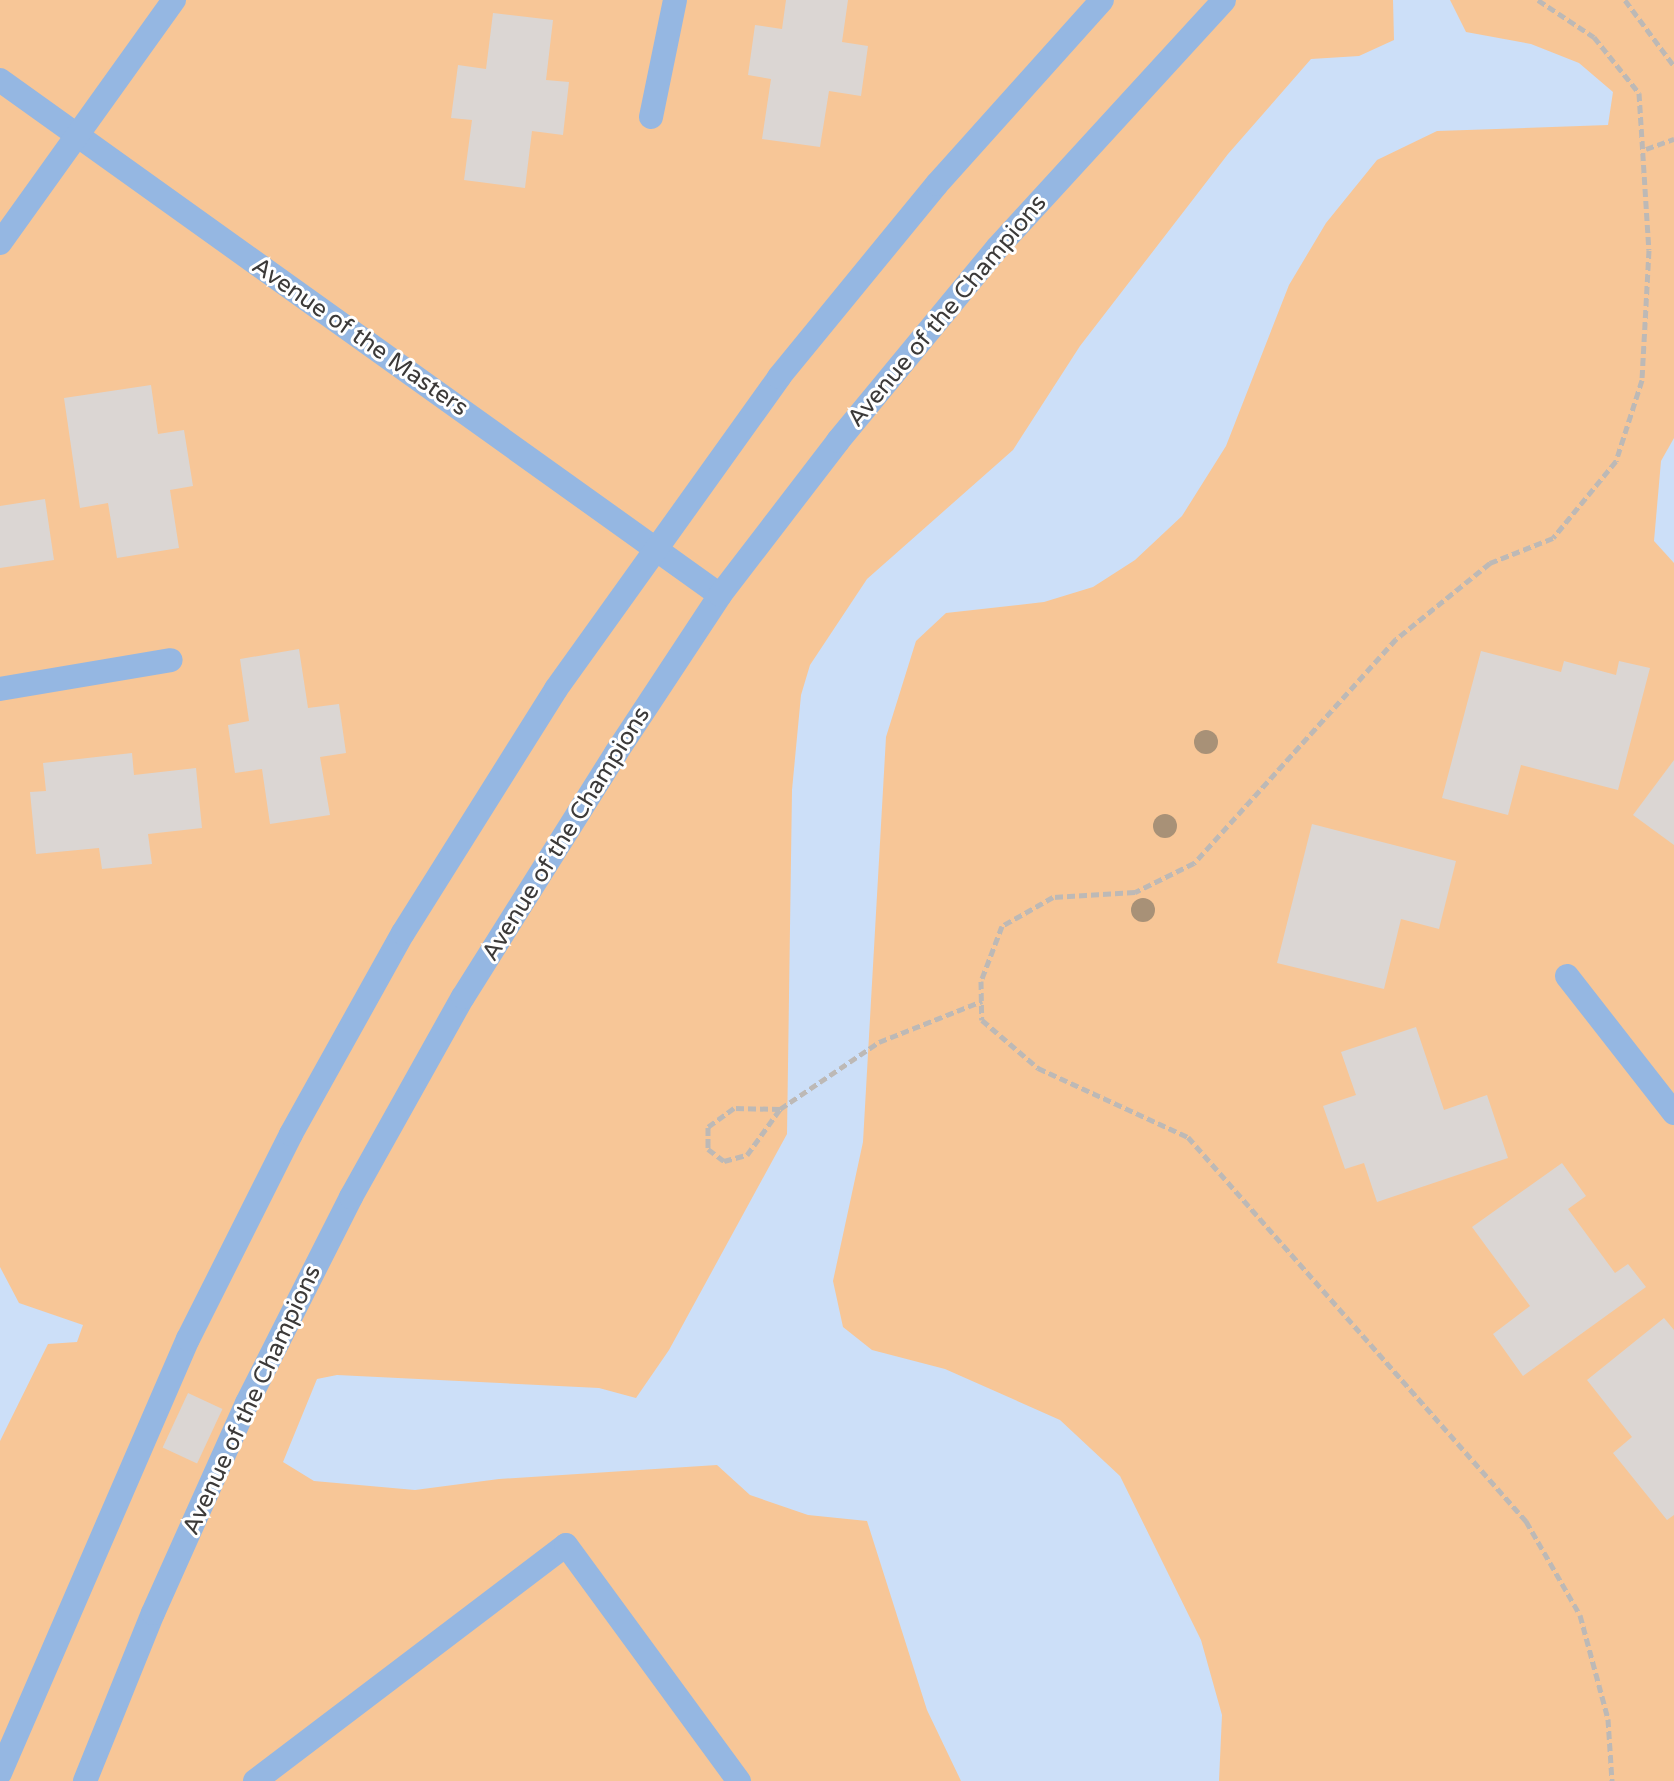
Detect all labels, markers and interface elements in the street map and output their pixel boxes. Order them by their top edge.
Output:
street label: Avenue of the Champions [841,189,1053,433]
street label: Avenue of the Masters [246,251,474,423]
street label: Avenue of the Champions [476,702,656,966]
street label: Avenue of the Champions [177,1261,327,1539]

